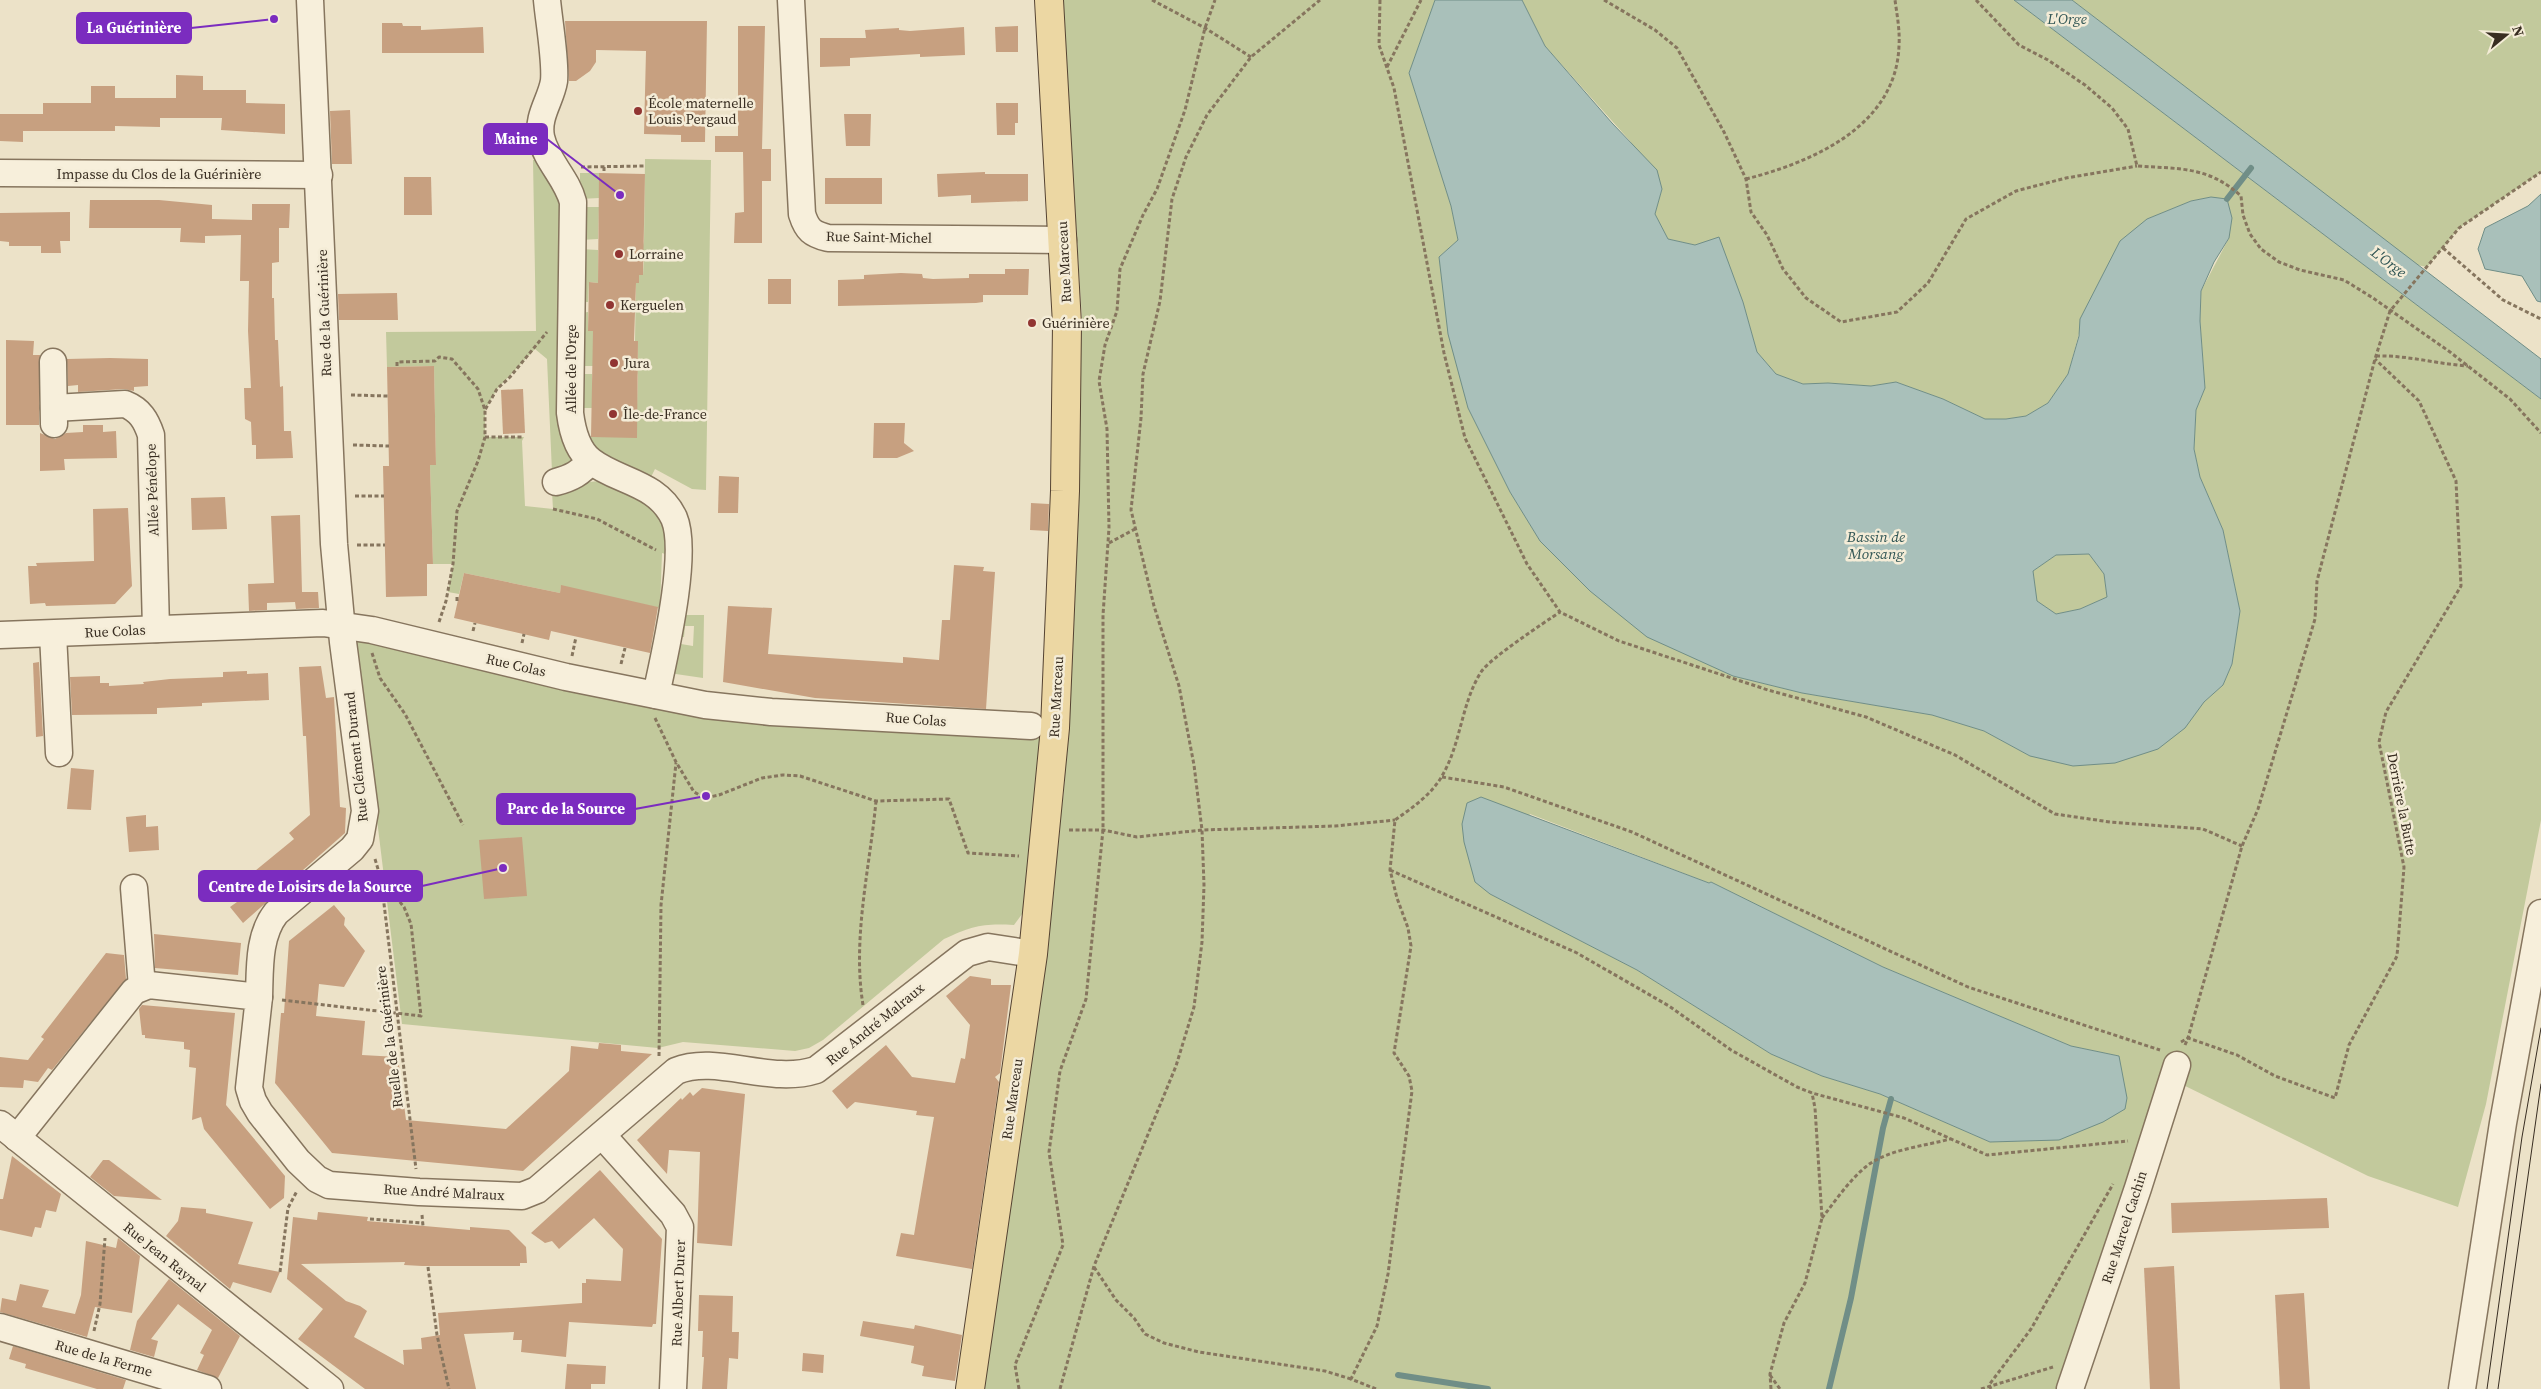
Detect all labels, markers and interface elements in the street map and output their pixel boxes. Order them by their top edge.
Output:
water label: L'Orge [2046,8,2087,29]
north arrow [2481,10,2531,60]
callout: La Guérinière [77,13,191,43]
text: La Guérinière [87,17,182,38]
text: N [2507,23,2529,39]
place label: École maternelle Louis Pergaud [648,93,754,129]
marker: École maternelle Louis Pergaud [632,105,644,117]
callout: Maine [484,124,547,154]
text: Maine [495,128,538,149]
street label: Impasse du Clos de la Guérinière [57,164,261,184]
street label: Rue Marceau [1052,221,1076,303]
street label: Rue Saint-Michel [826,226,932,248]
water label: L'Orge [2366,241,2411,282]
place label: Lorraine [629,244,684,264]
marker: Lorraine [613,248,625,260]
street label: Rue de la Guérinière [312,249,336,377]
place label: Kerguelen [620,295,685,315]
marker: Kerguelen [604,299,616,311]
place label: Guérinière [1042,313,1110,333]
marker: Guérinière [1026,317,1038,329]
street label: Allée de l'Orge [561,324,581,414]
place label: Jura [623,353,651,373]
marker: Jura [608,357,620,369]
place label: Île-de-France [623,404,707,424]
marker: Île-de-France [607,408,619,420]
street label: Allée Pénélope [140,443,164,537]
water label: Bassin de Morsang [1846,526,1905,564]
street label: Rue Colas [84,619,146,643]
street label: Rue Colas [484,648,548,682]
street label: Rue Marceau [1044,656,1068,738]
street label: Rue Clément Durand [339,691,373,823]
street label: Rue Colas [885,707,947,731]
street label: Derrière la Butte [2382,751,2422,857]
callout: Parc de la Source [497,794,635,824]
text: Parc de la Source [507,798,625,819]
callout: Centre de Loisirs de la Source [199,871,422,901]
text: Centre de Loisirs de la Source [208,876,412,897]
street label: Ruelle de la Guérinière [370,965,408,1109]
street label: Rue André Malraux [822,978,929,1070]
street label: Rue Marceau [996,1057,1028,1141]
street label: Rue Marcel Cachin [2096,1168,2152,1286]
street label: Rue André Malraux [383,1179,506,1205]
street label: Rue Jean Raynal [119,1217,211,1297]
street label: Rue Albert Durer [666,1239,690,1347]
street label: Rue de la Ferme [53,1335,155,1381]

